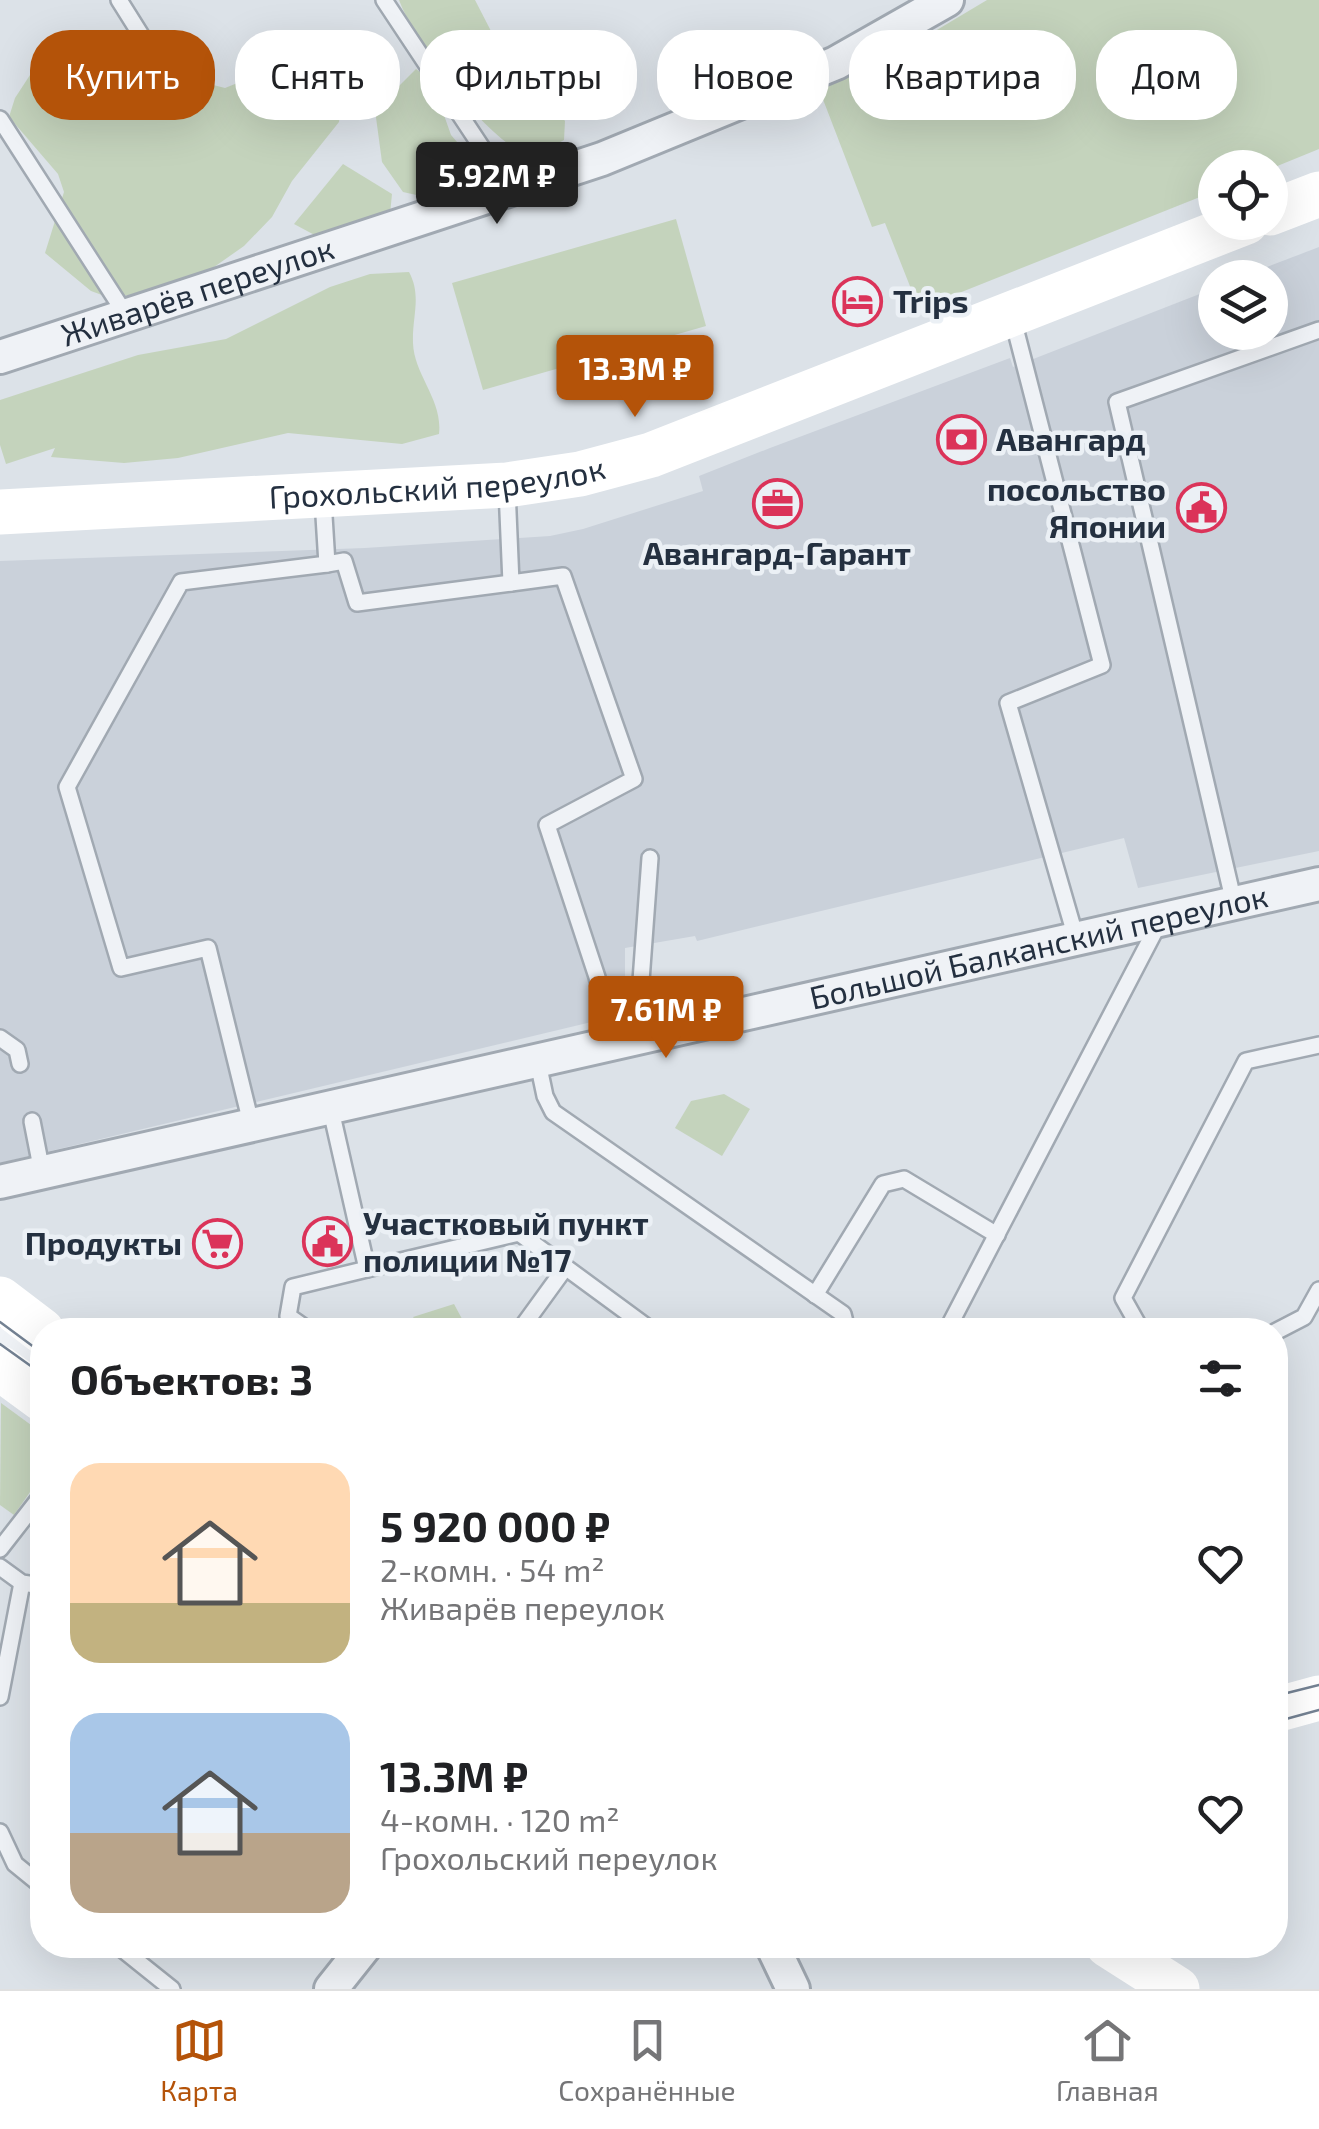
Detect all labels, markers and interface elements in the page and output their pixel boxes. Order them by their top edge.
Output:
chip: Купить [30,30,215,120]
chip: Снять [235,30,400,120]
chip: Фильтры [420,30,637,120]
chip: Новое [657,30,829,120]
chip: Квартира [849,30,1076,120]
chip: Дом [1096,30,1237,120]
pin: 5.92M ₽ [405,142,589,227]
map controls [1198,150,1288,350]
button: locate [1198,150,1288,240]
text: 5.92M ₽ [438,155,556,193]
street label: Живарёв переулок [56,228,338,353]
button: layers [1198,260,1288,350]
hotel icon: Trips [832,276,884,328]
place label: Trips [893,281,969,319]
pin: 13.3M ₽ [543,335,727,420]
text: 13.3M ₽ [578,348,692,386]
bank icon: Авангард [935,414,987,466]
place label: Авангард [996,419,1146,457]
street label: Грохольский переулок [268,447,609,515]
place label: посольство Японии [987,469,1166,544]
office icon: Авангард-Гарант [751,478,803,530]
public building icon: посольство Японии [1175,482,1227,534]
place label: Авангард-Гарант [643,533,911,571]
street label: Большой Балканский переулок [806,875,1271,1016]
pin: 7.61M ₽ [574,976,758,1061]
text: 7.61M ₽ [610,989,722,1027]
place label: Участковый пункт полиции №17 [363,1203,649,1278]
public building icon: Участковый пункт полиции №17 [302,1216,354,1268]
supermarket icon: Продукты [191,1218,243,1270]
place label: Продукты [25,1223,182,1262]
icon: filters [1193,1351,1248,1406]
text: Объектов: 3 [70,1353,313,1403]
text: 5 920 000 ₽ [380,1500,610,1550]
icon: home [150,1503,270,1623]
icon: heart [1193,1536,1248,1591]
text: 2-комн. · 54 m² [380,1550,605,1588]
text: Живарёв переулок [380,1588,665,1626]
text: 13.3M ₽ [380,1750,528,1800]
icon: home [150,1753,270,1873]
icon: heart [1193,1786,1248,1841]
text: 4-комн. · 120 m² [380,1800,620,1838]
text: Грохольский переулок [380,1838,718,1876]
tab: Карта [160,2013,238,2107]
tab: Сохранённые [558,2013,736,2107]
tab: Главная [1056,2013,1159,2107]

